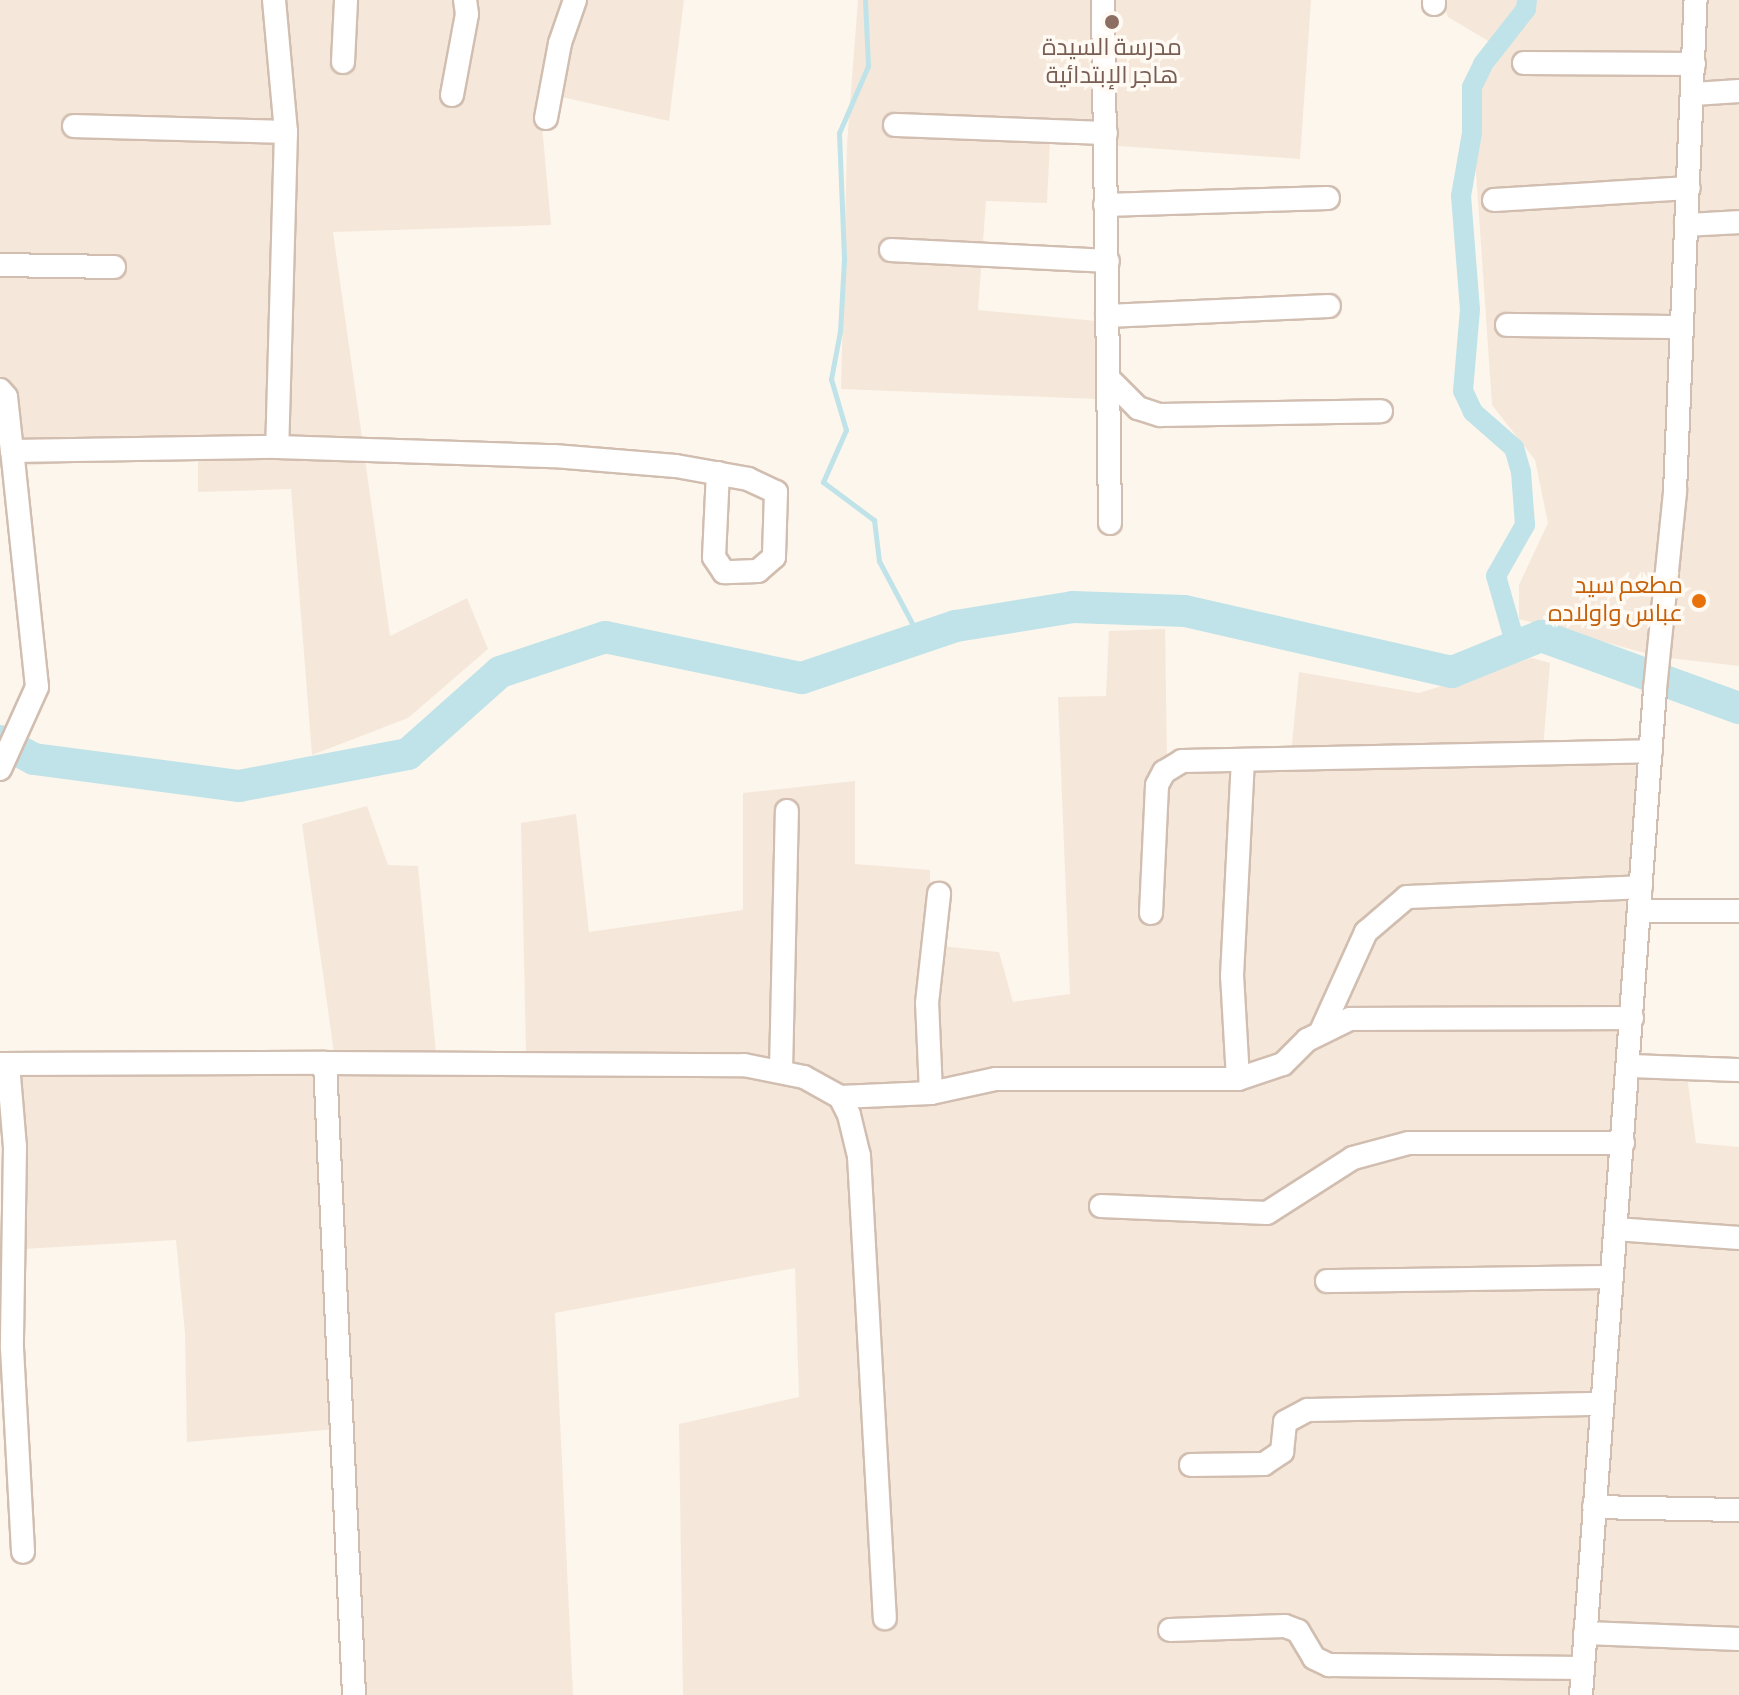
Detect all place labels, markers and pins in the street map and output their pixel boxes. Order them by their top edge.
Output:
marker: مدرسة السيدة هاجر الإبتدائية [1103,13,1121,31]
place label: مدرسة السيدة هاجر الإبتدائية [1042,35,1182,91]
place label: مطعم سيد عباس واولاده [1548,573,1683,629]
marker: مطعم سيد عباس واولاده [1690,592,1708,610]

